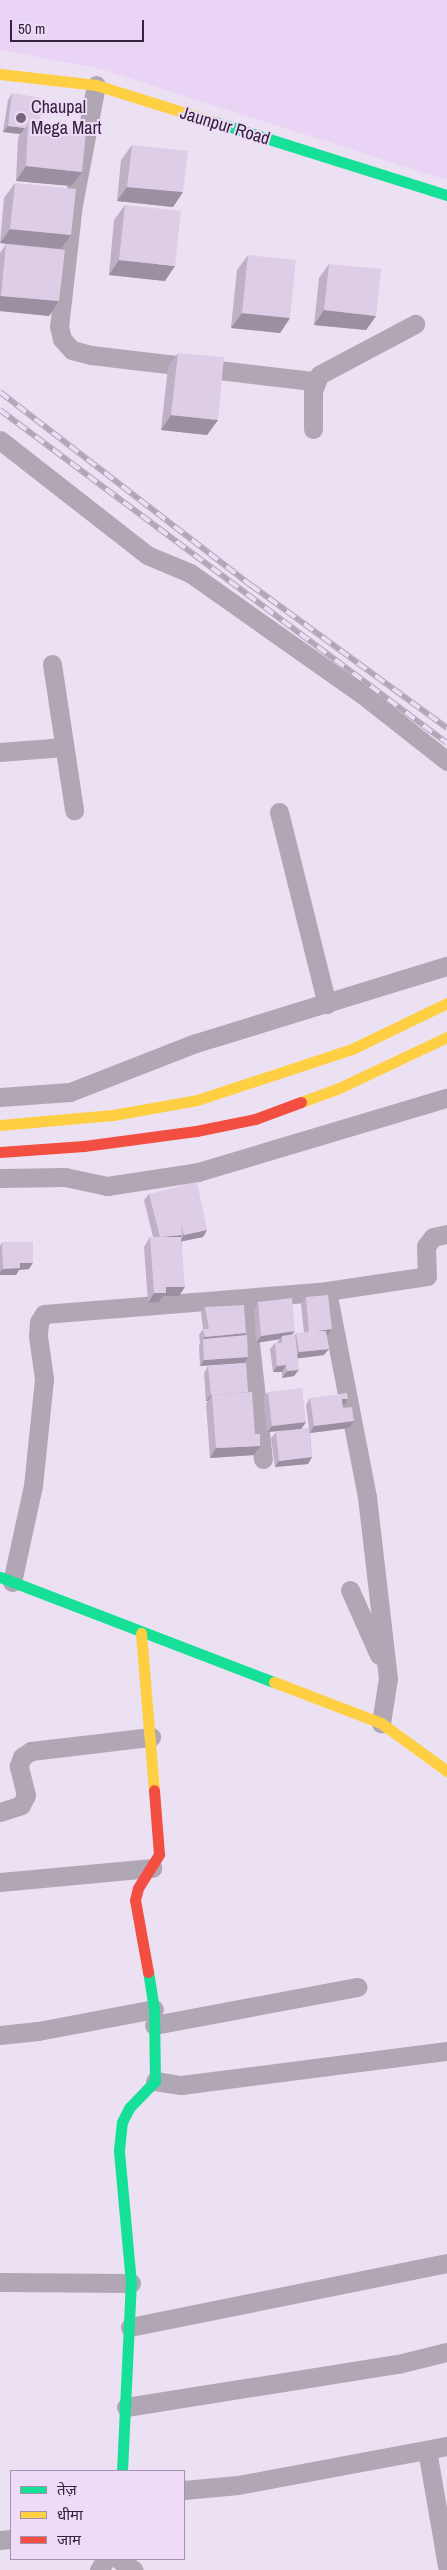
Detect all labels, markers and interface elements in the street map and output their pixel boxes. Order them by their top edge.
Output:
scale bar [12,10,146,42]
text: 50 m [18,18,45,39]
place label: Chaupal Mega Mart [31,97,102,140]
street label: Jaunpur Road [178,102,272,150]
marker: Chaupal Mega Mart [15,112,27,124]
legend [10,2470,185,2560]
text: तेज़ [57,2479,77,2500]
text: धीमा [57,2504,83,2525]
text: जाम [57,2529,81,2550]

